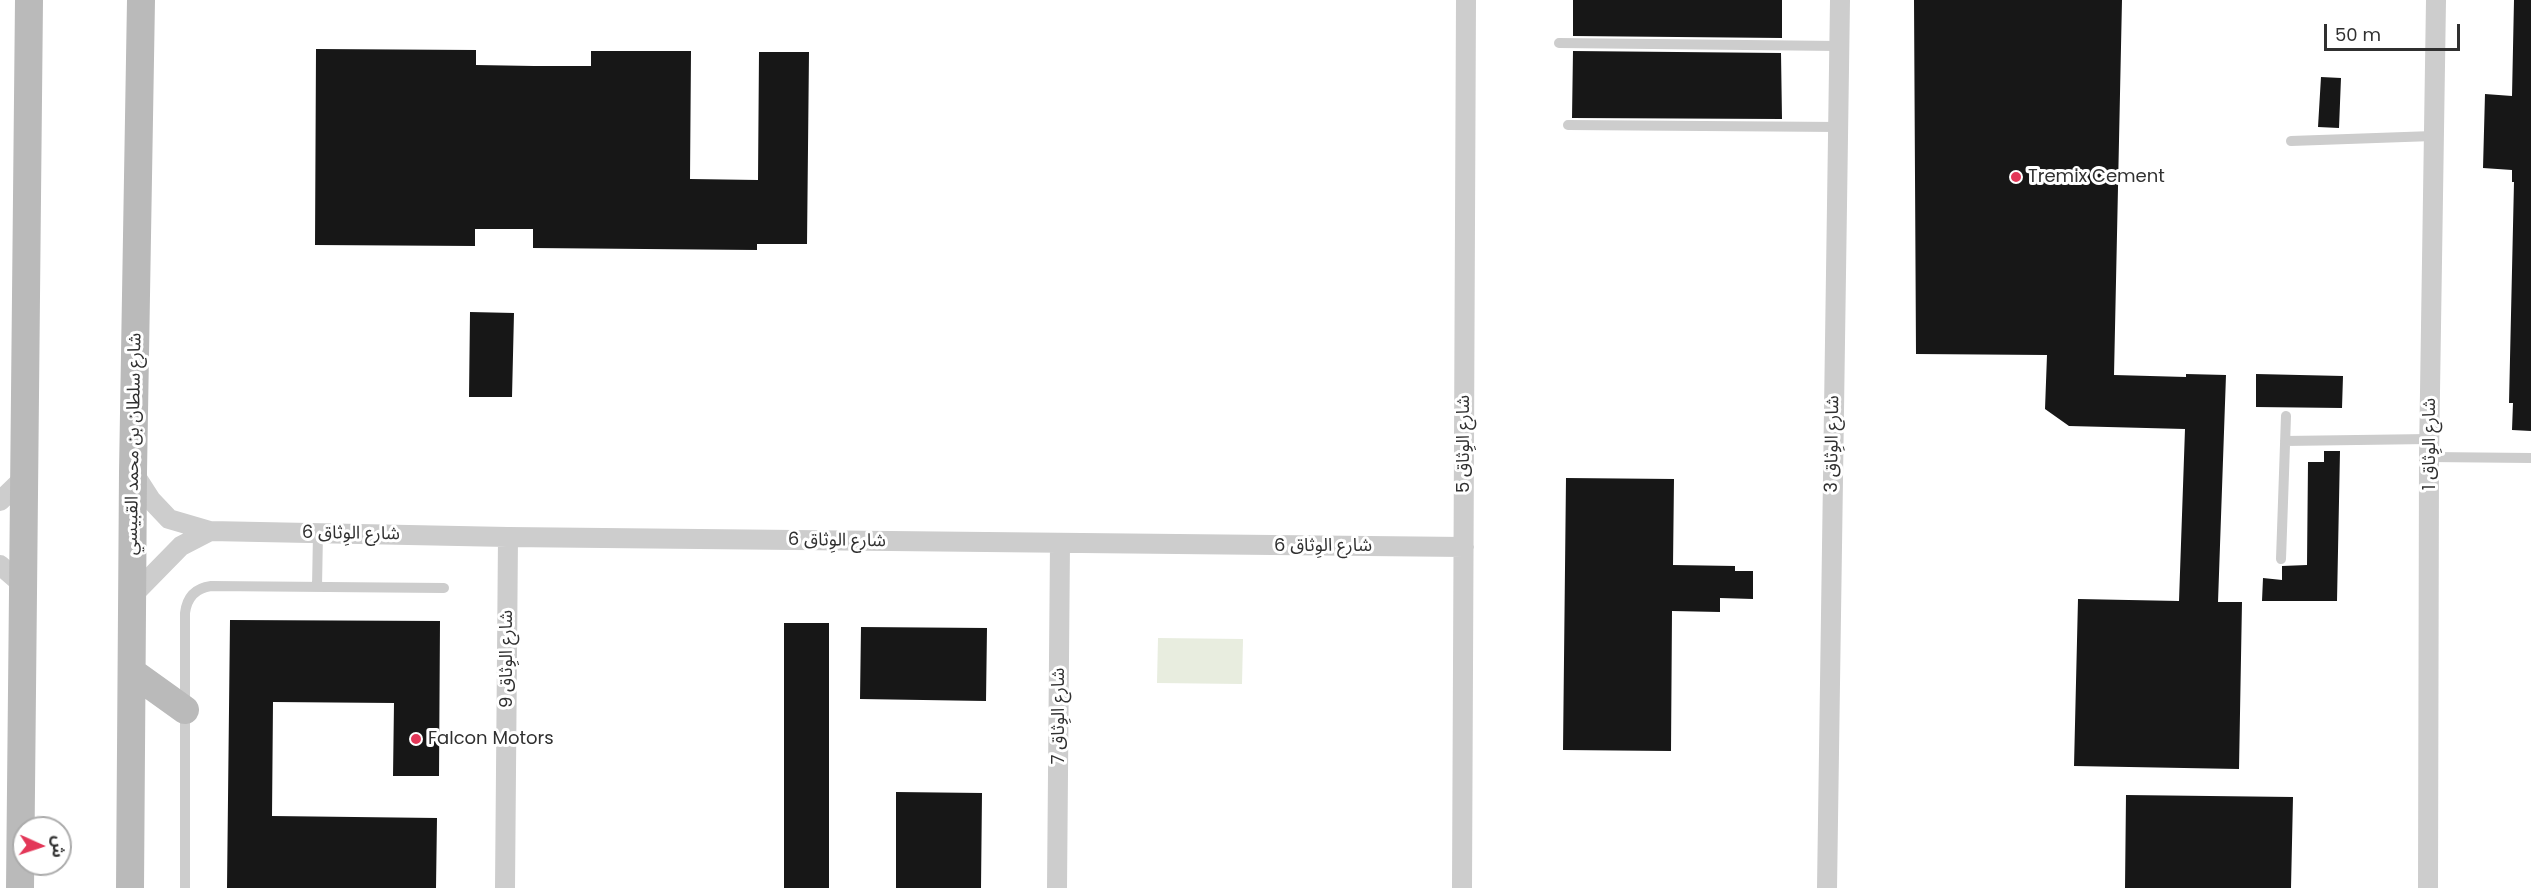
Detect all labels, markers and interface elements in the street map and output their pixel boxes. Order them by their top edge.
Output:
scale bar [2327,12,2464,50]
text: 50 m [2335,22,2381,47]
place label: Tremix Cement [2028,166,2165,188]
marker: Tremix Cement [2009,170,2023,184]
street label: شارع سلطان بن محمد القبيسي [121,333,147,555]
street label: شارع الوِثاق 5 [1453,395,1475,493]
street label: شارع الوِثاق 3 [1821,395,1845,493]
street label: شارع الوِثاق 1 [2419,398,2441,490]
street label: شارع الوِثاق 6 [302,522,400,546]
street label: شارع الوِثاق 6 [788,529,886,553]
street label: شارع الوِثاق 6 [1274,535,1372,557]
street label: شارع الوِثاق 9 [496,610,518,708]
street label: شارع الوِثاق 7 [1048,668,1070,764]
place label: Falcon Motors [428,728,554,750]
marker: Falcon Motors [409,732,423,746]
north arrow [12,816,72,876]
text: ش [46,835,71,858]

